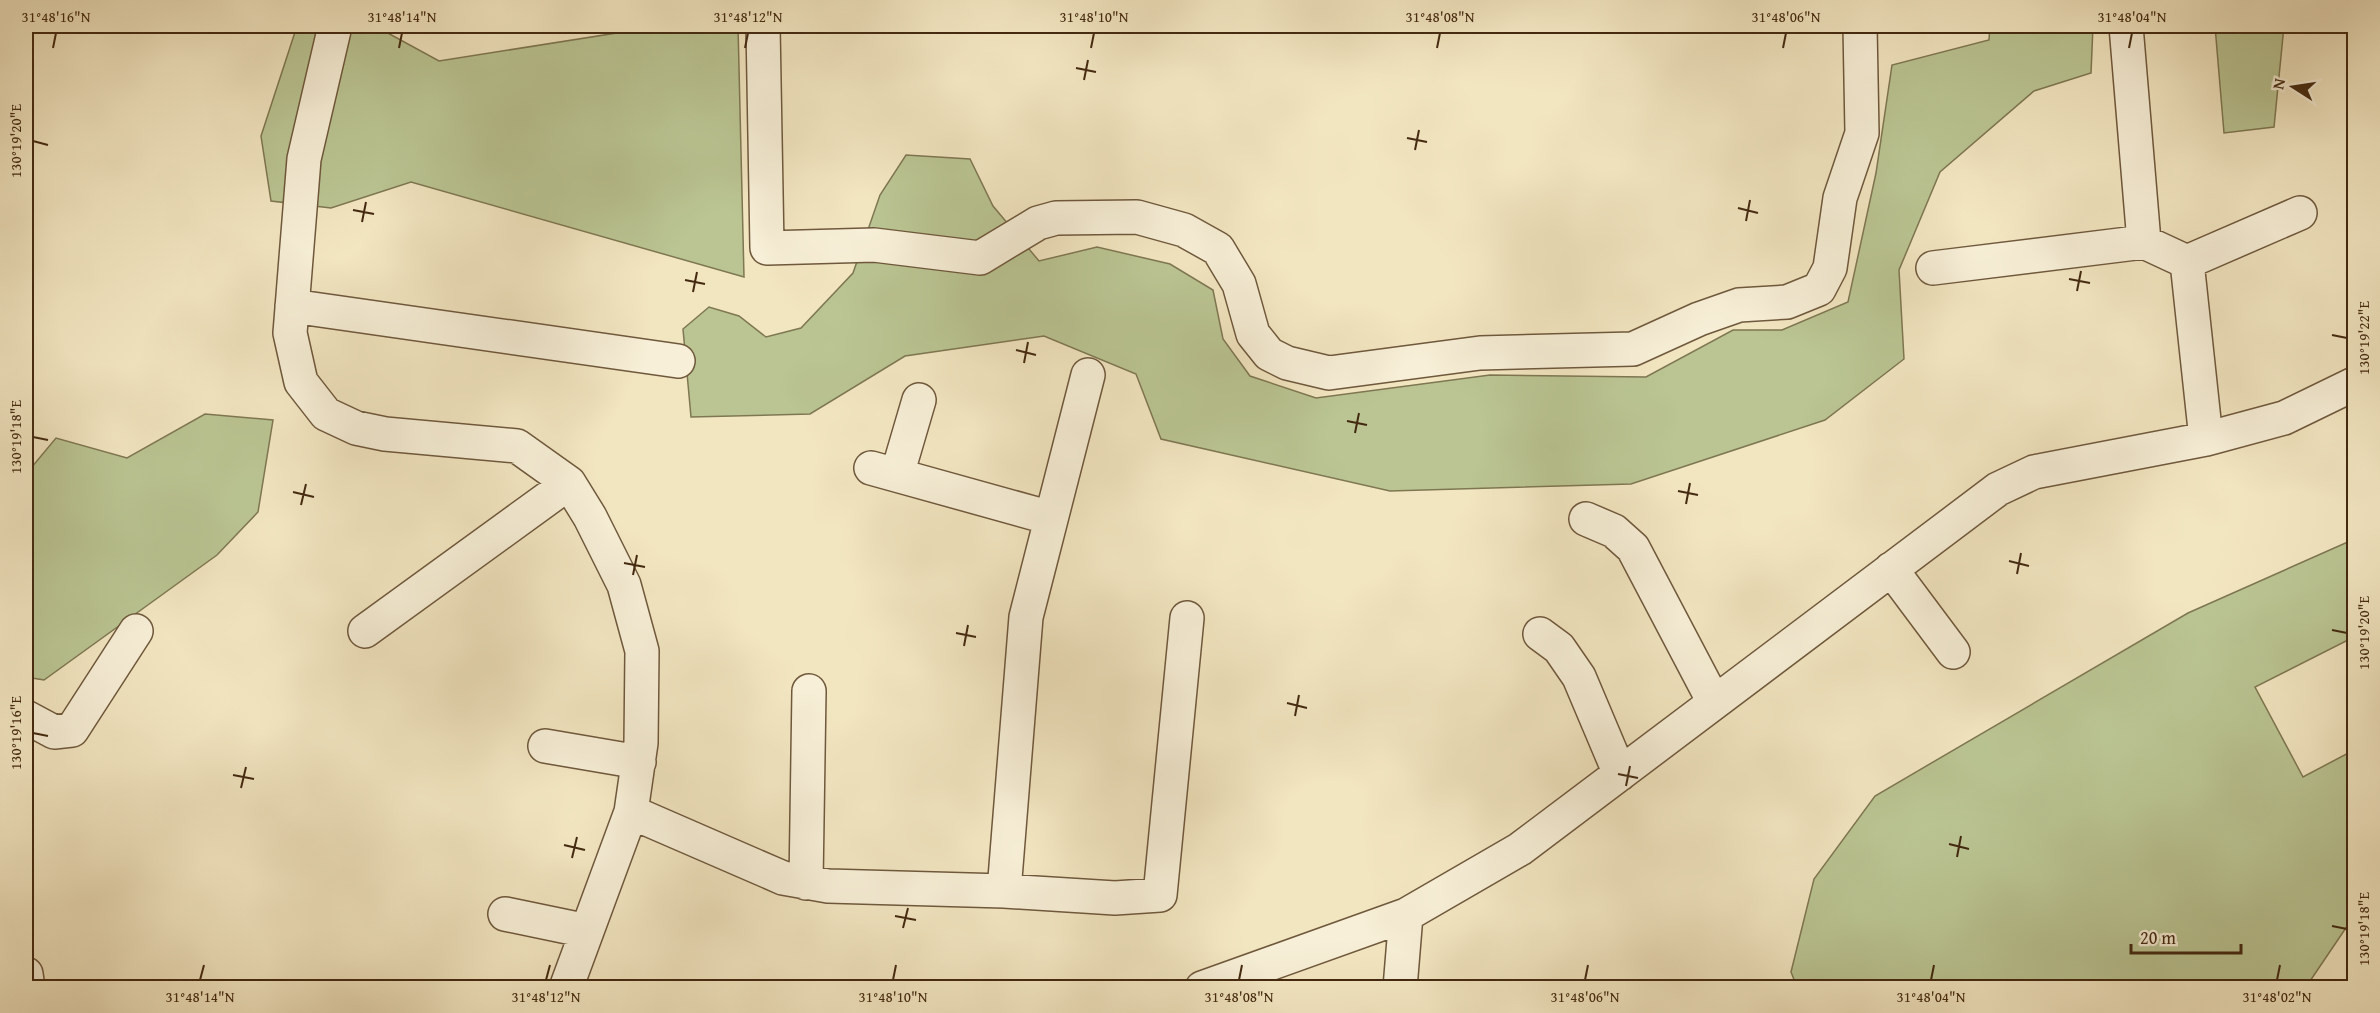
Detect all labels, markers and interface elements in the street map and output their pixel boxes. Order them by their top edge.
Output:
text: 31°48'16"N [22,6,91,27]
text: 31°48'14"N [368,6,437,27]
text: 31°48'12"N [714,6,783,27]
text: 31°48'10"N [1060,6,1129,27]
text: 31°48'08"N [1406,6,1475,27]
text: 31°48'06"N [1752,6,1821,27]
text: 31°48'04"N [2098,6,2167,27]
north arrow [2263,57,2323,117]
text: N [2265,76,2291,92]
text: 130°19'20"E [5,104,26,178]
text: 130°19'22"E [2353,301,2374,375]
text: 130°19'18"E [5,400,26,474]
text: 130°19'20"E [2353,596,2374,670]
text: 130°19'16"E [5,696,26,770]
text: 130°19'18"E [2353,892,2374,966]
scale bar [2131,917,2240,955]
text: 20 m [2140,924,2176,951]
text: 31°48'14"N [166,986,235,1007]
text: 31°48'12"N [512,986,581,1007]
text: 31°48'10"N [859,986,928,1007]
text: 31°48'08"N [1205,986,1274,1007]
text: 31°48'06"N [1551,986,1620,1007]
text: 31°48'04"N [1897,986,1966,1007]
text: 31°48'02"N [2243,986,2312,1007]

